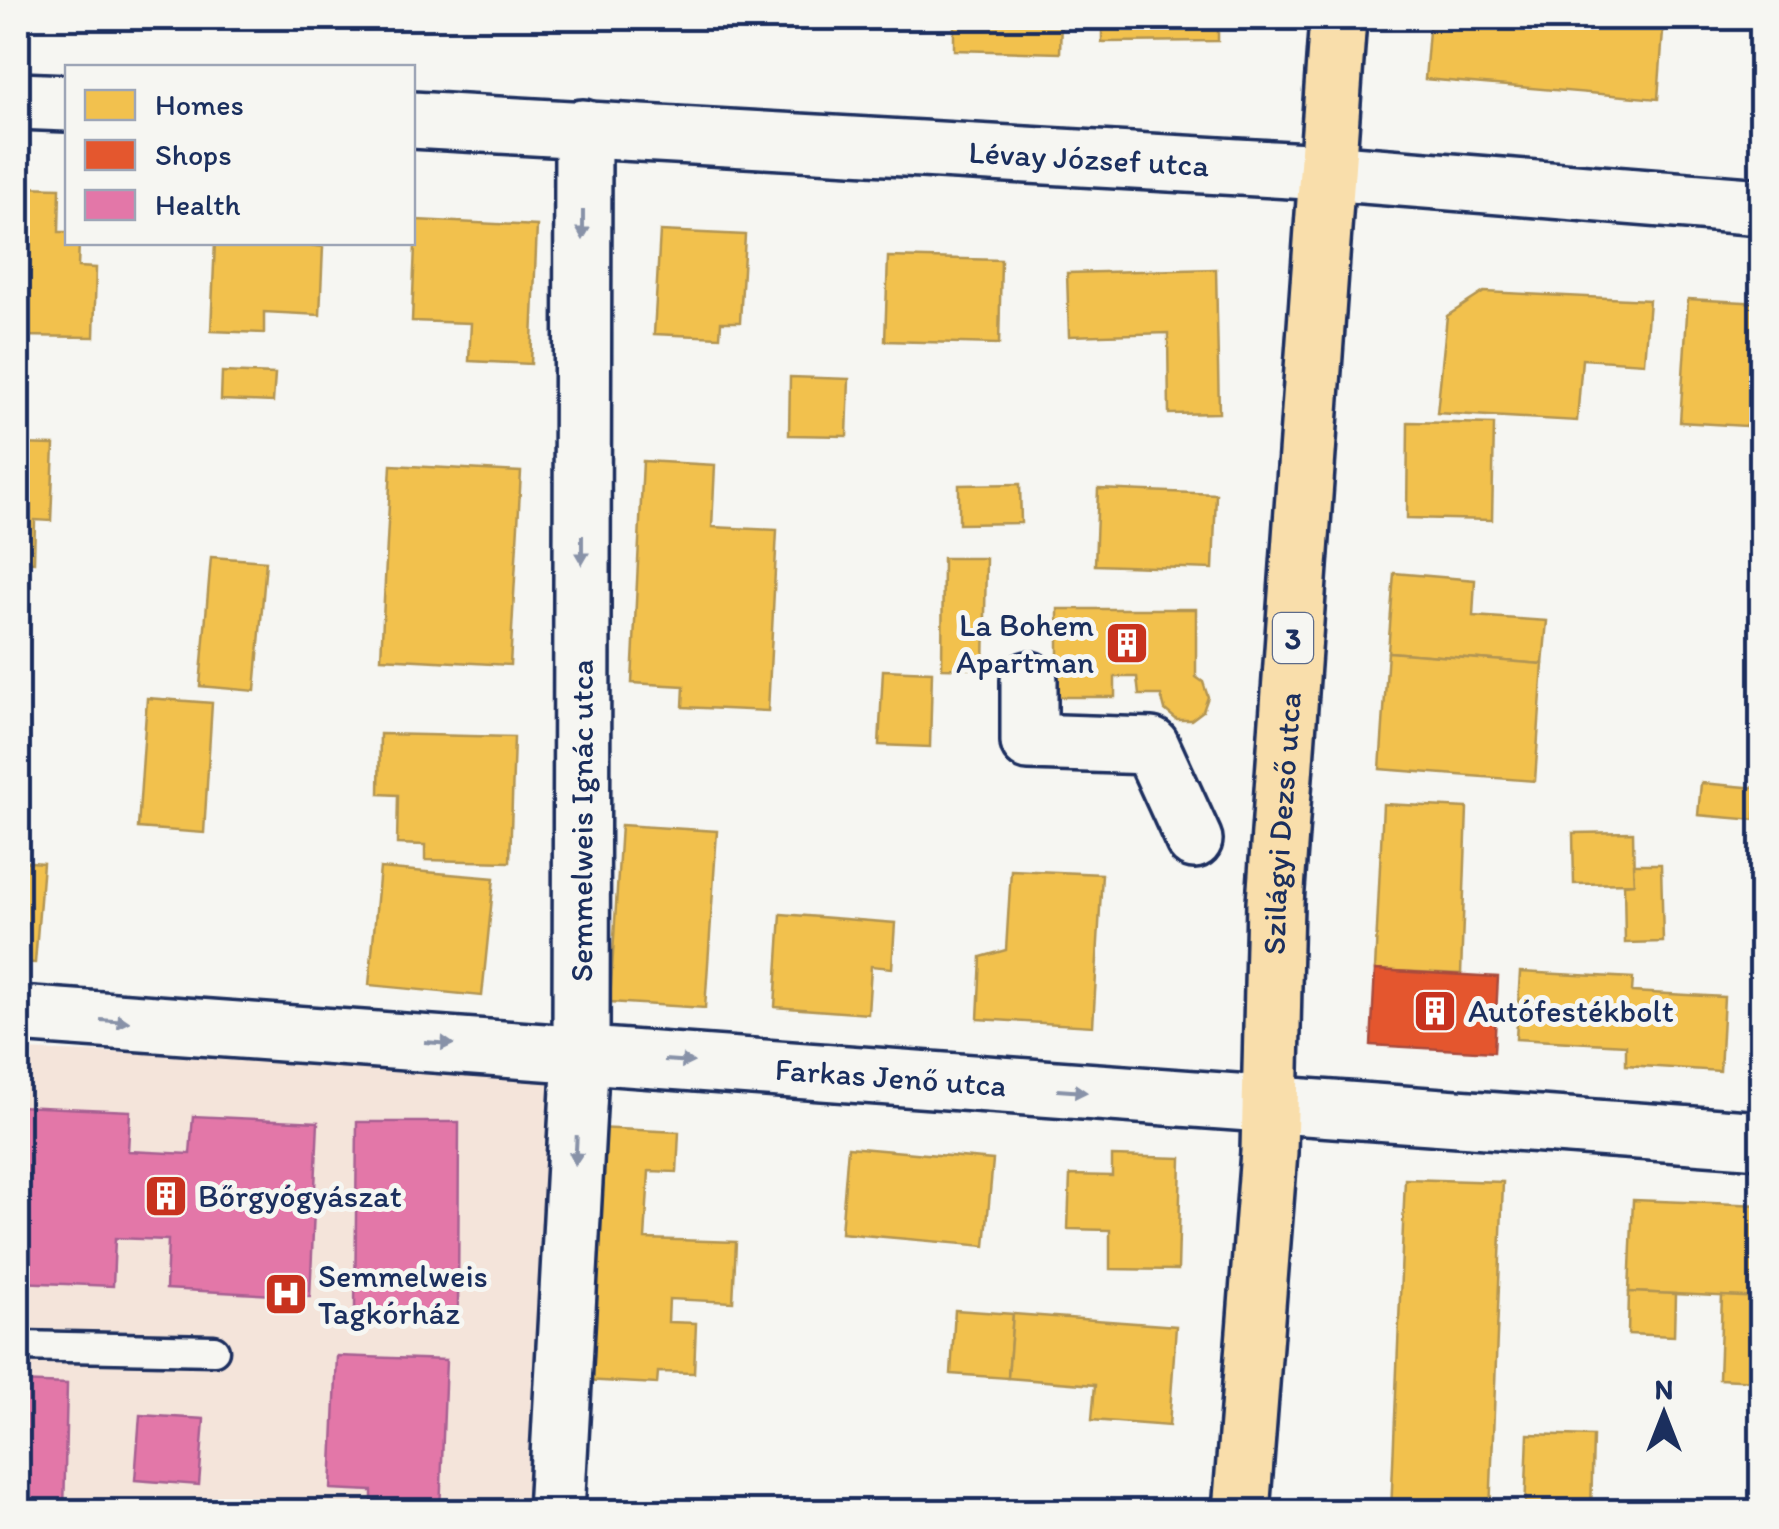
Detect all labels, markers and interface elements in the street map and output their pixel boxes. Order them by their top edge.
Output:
legend [65,65,415,245]
text: Homes [155,86,244,123]
street label: Lévay József utca [968,133,1211,184]
text: Shops [155,136,232,173]
text: Health [155,186,241,223]
one-way arrow [575,210,591,242]
one-way arrow [574,535,590,567]
place label: La Bohem Apartman [956,606,1094,681]
road number: 3 [1273,613,1313,663]
building icon: La Bohem Apartman [1104,620,1150,666]
street label: Semmelweis Ignác utca [562,659,601,982]
street label: Szilágyi Dezső utca [1255,691,1309,955]
building icon: Autófestékbolt [1412,988,1458,1034]
place label: Autófestékbolt [1468,992,1674,1030]
one-way arrow [99,1013,131,1029]
one-way arrow [424,1035,455,1051]
street label: Farkas Jenő utca [774,1050,1008,1104]
one-way arrow [663,1053,695,1069]
one-way arrow [1057,1083,1089,1099]
one-way arrow [568,1135,584,1167]
building icon: Bőrgyógyászat [143,1173,189,1219]
place label: Bőrgyógyászat [198,1177,402,1215]
place label: Semmelweis Tagkórház [318,1257,488,1332]
hospital icon: Semmelweis Tagkórház [263,1271,309,1317]
north arrow [1614,1364,1714,1464]
text: N [1655,1372,1673,1406]

